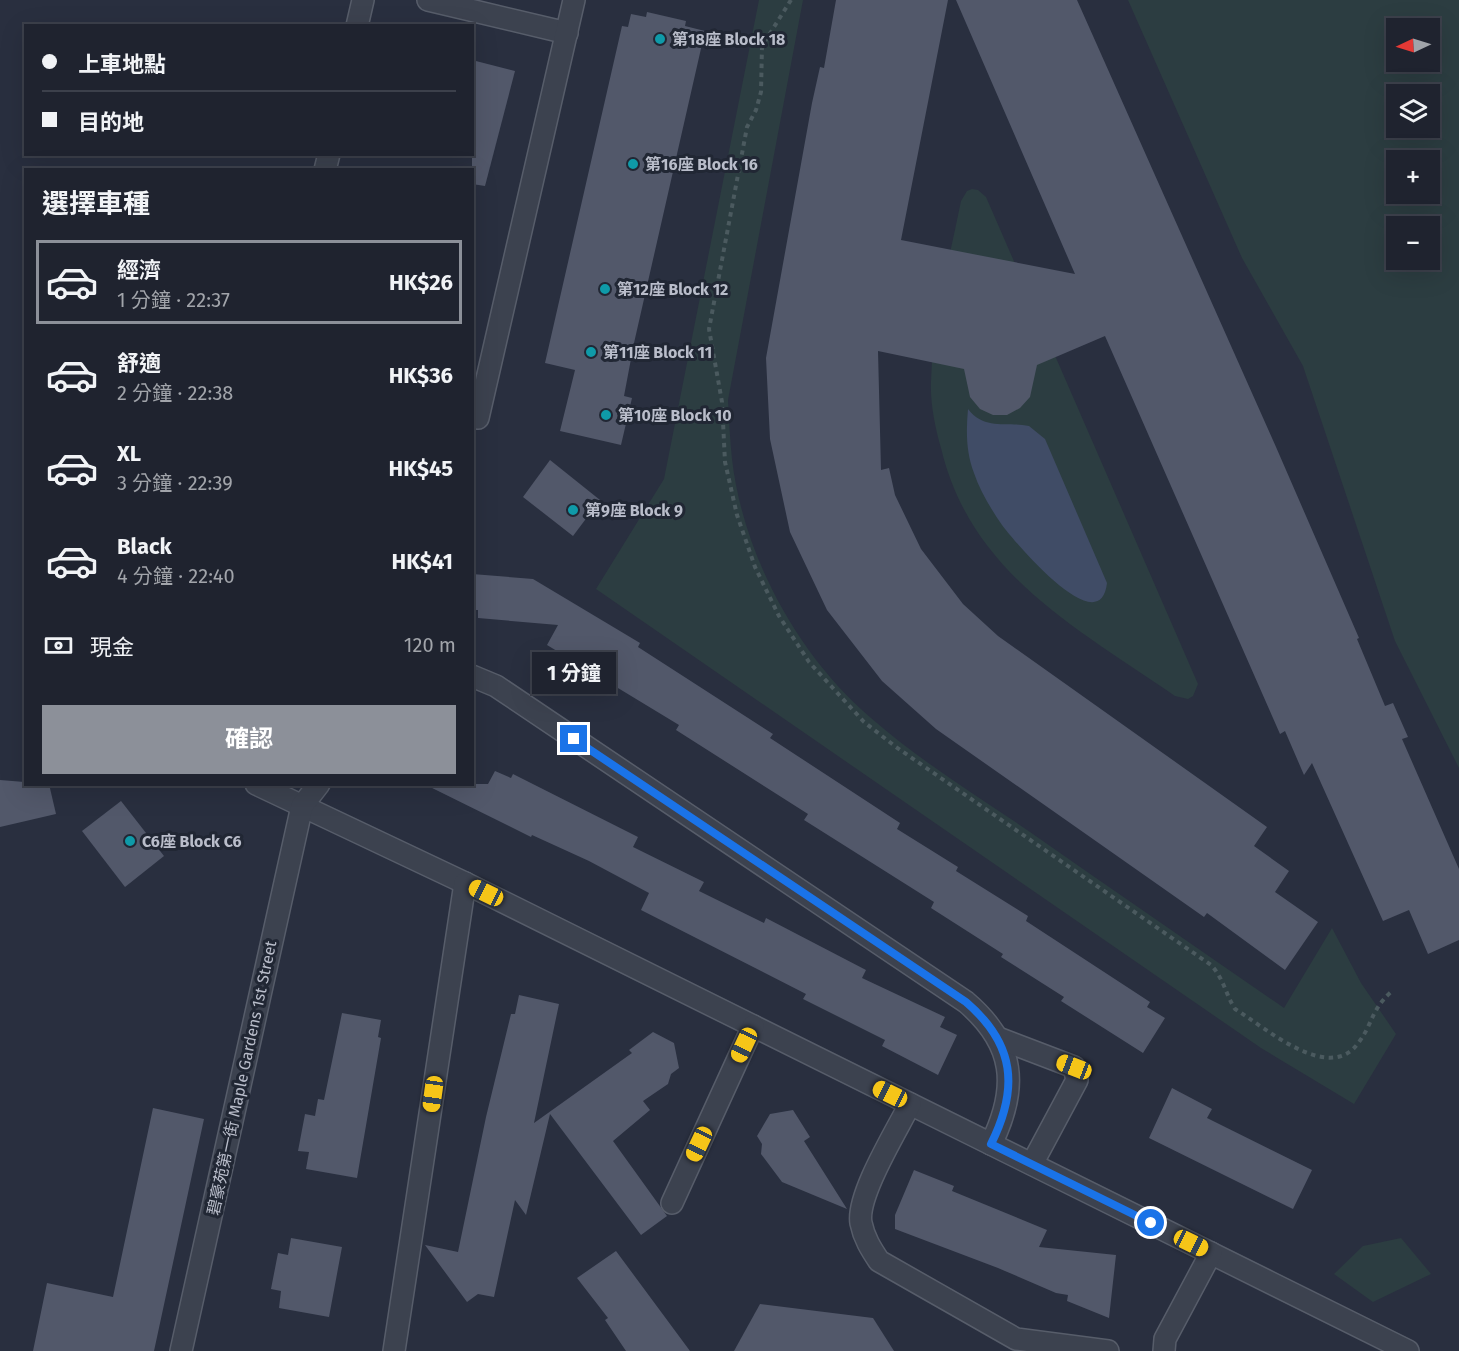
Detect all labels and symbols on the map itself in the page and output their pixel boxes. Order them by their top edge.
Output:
north arrow [1386,18,1440,72]
place label: 第18座 Block 18 [672,30,785,49]
marker: 第18座 Block 18 [653,32,667,46]
place label: 第16座 Block 16 [645,155,758,174]
marker: 第16座 Block 16 [626,157,640,171]
place label: 第12座 Block 12 [617,280,728,299]
marker: 第12座 Block 12 [598,282,612,296]
place label: 第11座 Block 11 [603,343,712,362]
marker: 第11座 Block 11 [584,345,598,359]
place label: 第10座 Block 10 [618,406,732,425]
marker: 第10座 Block 10 [599,408,613,422]
place label: 第9座 Block 9 [585,501,683,520]
marker: 第9座 Block 9 [566,503,580,517]
callout: 1 分鐘 [532,652,616,694]
route end [560,725,587,752]
place label: C6座 Block C6 [142,832,241,851]
marker: C6座 Block C6 [123,834,137,848]
car [466,877,506,909]
street label: 碧豪苑第一街 Maple Gardens 1st Street [204,939,280,1217]
car [728,1025,760,1065]
car [1054,1052,1094,1082]
car [422,1075,444,1113]
car [870,1078,910,1110]
car [683,1124,715,1164]
route start [1137,1209,1164,1236]
car [1171,1227,1211,1259]

